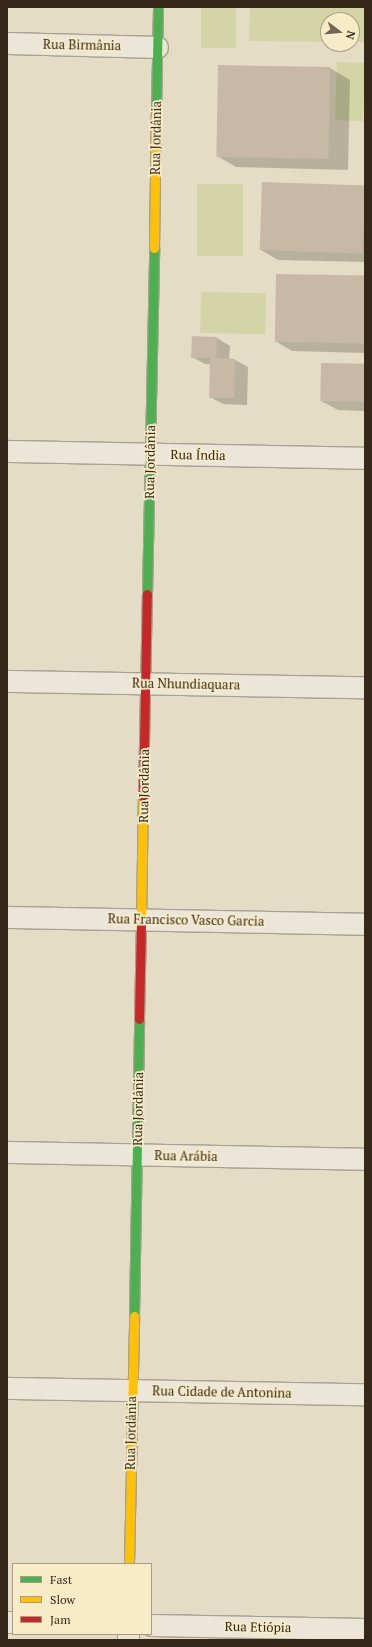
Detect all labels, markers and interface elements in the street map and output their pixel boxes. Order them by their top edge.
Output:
north arrow [320,12,360,52]
text: N [343,29,358,41]
street label: Rua Birmânia [43,37,121,53]
street label: Rua Jordânia [148,101,164,175]
street label: Rua Jordânia [142,425,158,499]
street label: Rua Índia [170,447,226,463]
street label: Rua Nhundiaquara [132,675,240,693]
street label: Rua Jordânia [136,749,152,823]
street label: Rua Francisco Vasco Garcia [107,911,265,929]
street label: Rua Jordânia [130,1072,146,1146]
street label: Rua Arábia [154,1148,218,1164]
street label: Rua Cidade de Antonina [152,1383,292,1401]
street label: Rua Jordânia [123,1396,139,1470]
legend [12,1563,152,1635]
text: Fast [50,1572,72,1587]
text: Slow [50,1592,75,1607]
text: Jam [50,1612,71,1627]
street label: Rua Etiópia [224,1619,292,1635]

